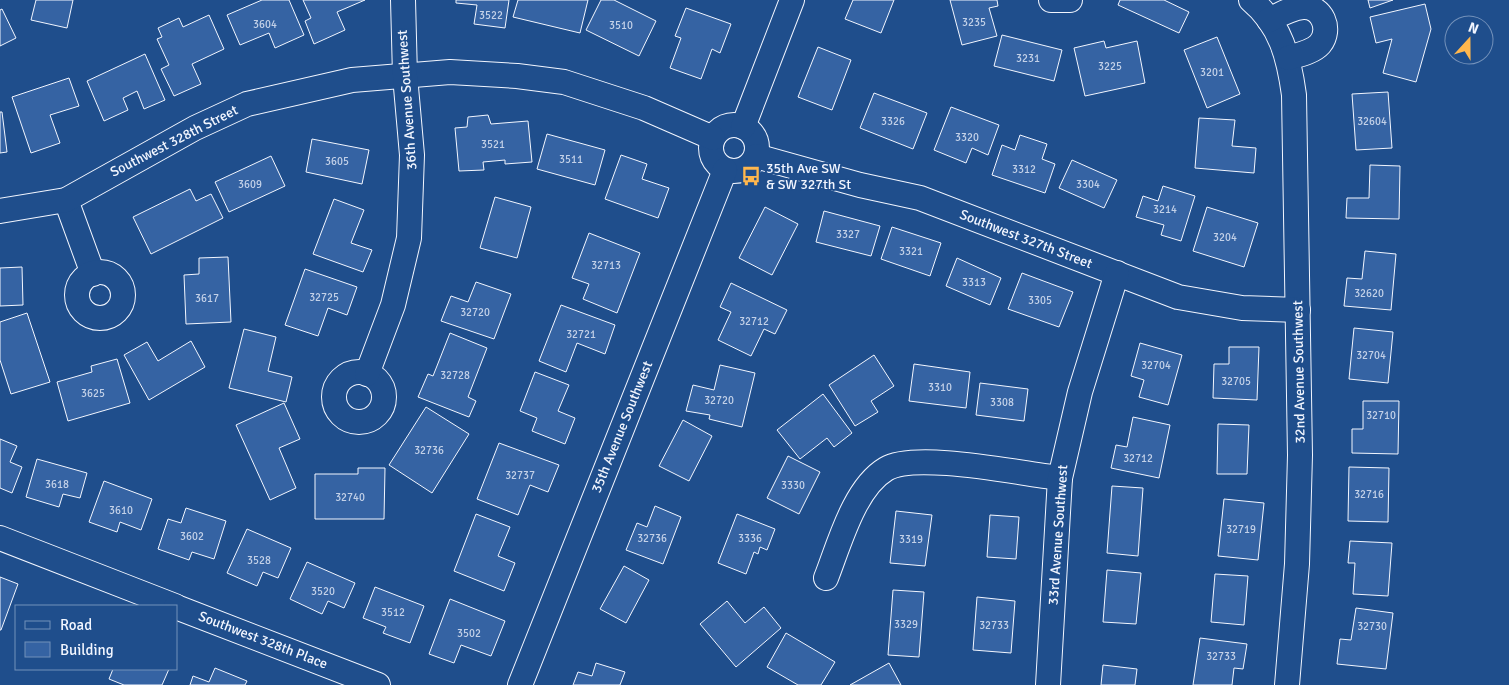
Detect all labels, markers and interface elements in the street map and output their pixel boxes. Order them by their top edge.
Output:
house number: 3522 [479,9,503,22]
north arrow [1444,15,1494,65]
house number: 3235 [962,16,986,29]
house number: 3604 [253,18,277,31]
house number: 3510 [609,19,633,32]
text: N [1466,19,1481,38]
street label: 36th Avenue Southwest [394,29,420,171]
house number: 3231 [1016,52,1040,65]
house number: 3225 [1098,60,1122,73]
house number: 3201 [1200,66,1224,79]
street label: Southwest 328th Street [107,101,241,181]
house number: 3326 [881,115,905,128]
house number: 32604 [1357,115,1387,128]
house number: 3320 [955,131,979,144]
house number: 3521 [481,138,505,151]
house number: 3511 [559,153,583,166]
house number: 3605 [325,155,349,168]
place label: 35th Ave SW & SW 327th St [766,160,851,193]
house number: 3312 [1012,163,1036,176]
bus stop icon: 35th Ave SW & SW 327th St [740,165,762,187]
house number: 3609 [238,178,262,191]
house number: 3304 [1076,178,1100,191]
house number: 3214 [1153,203,1177,216]
street label: Southwest 327th Street [957,206,1095,272]
house number: 3327 [836,228,860,241]
house number: 3204 [1213,231,1237,244]
house number: 3321 [899,245,923,258]
house number: 32713 [591,259,621,272]
house number: 3313 [962,276,986,289]
house number: 32620 [1354,287,1384,300]
house number: 32725 [309,291,339,304]
house number: 3617 [195,292,219,305]
house number: 3305 [1028,294,1052,307]
street label: 32nd Avenue Southwest [1289,300,1309,444]
house number: 32720 [460,306,490,319]
house number: 32712 [739,315,769,328]
house number: 32721 [566,328,596,341]
house number: 32704 [1356,349,1386,362]
street label: 35th Avenue Southwest [588,359,656,495]
house number: 32704 [1141,359,1171,372]
house number: 32728 [440,369,470,382]
house number: 32705 [1221,375,1251,388]
house number: 3310 [928,381,952,394]
house number: 3625 [81,387,105,400]
house number: 32720 [704,394,734,407]
house number: 3308 [990,396,1014,409]
house number: 32710 [1366,409,1396,422]
house number: 32736 [414,444,444,457]
house number: 32712 [1123,452,1153,465]
street label: 33rd Avenue Southwest [1045,464,1071,606]
house number: 32737 [505,469,535,482]
house number: 3618 [45,478,69,491]
house number: 3330 [781,479,805,492]
house number: 32716 [1354,488,1384,501]
house number: 32740 [335,491,365,504]
house number: 3610 [109,504,133,517]
house number: 32719 [1226,523,1256,536]
house number: 3602 [180,530,204,543]
house number: 32736 [637,532,667,545]
house number: 3336 [738,532,762,545]
house number: 3319 [899,533,923,546]
house number: 3528 [247,554,271,567]
house number: 3520 [311,585,335,598]
legend [15,605,178,670]
house number: 3512 [381,606,405,619]
street label: Southwest 328th Place [196,608,330,672]
text: Road [60,616,92,634]
house number: 3329 [894,618,918,631]
house number: 32733 [979,619,1009,632]
house number: 32730 [1357,620,1387,633]
house number: 3502 [457,627,481,640]
text: Building [60,641,114,659]
house number: 32733 [1206,650,1236,663]

